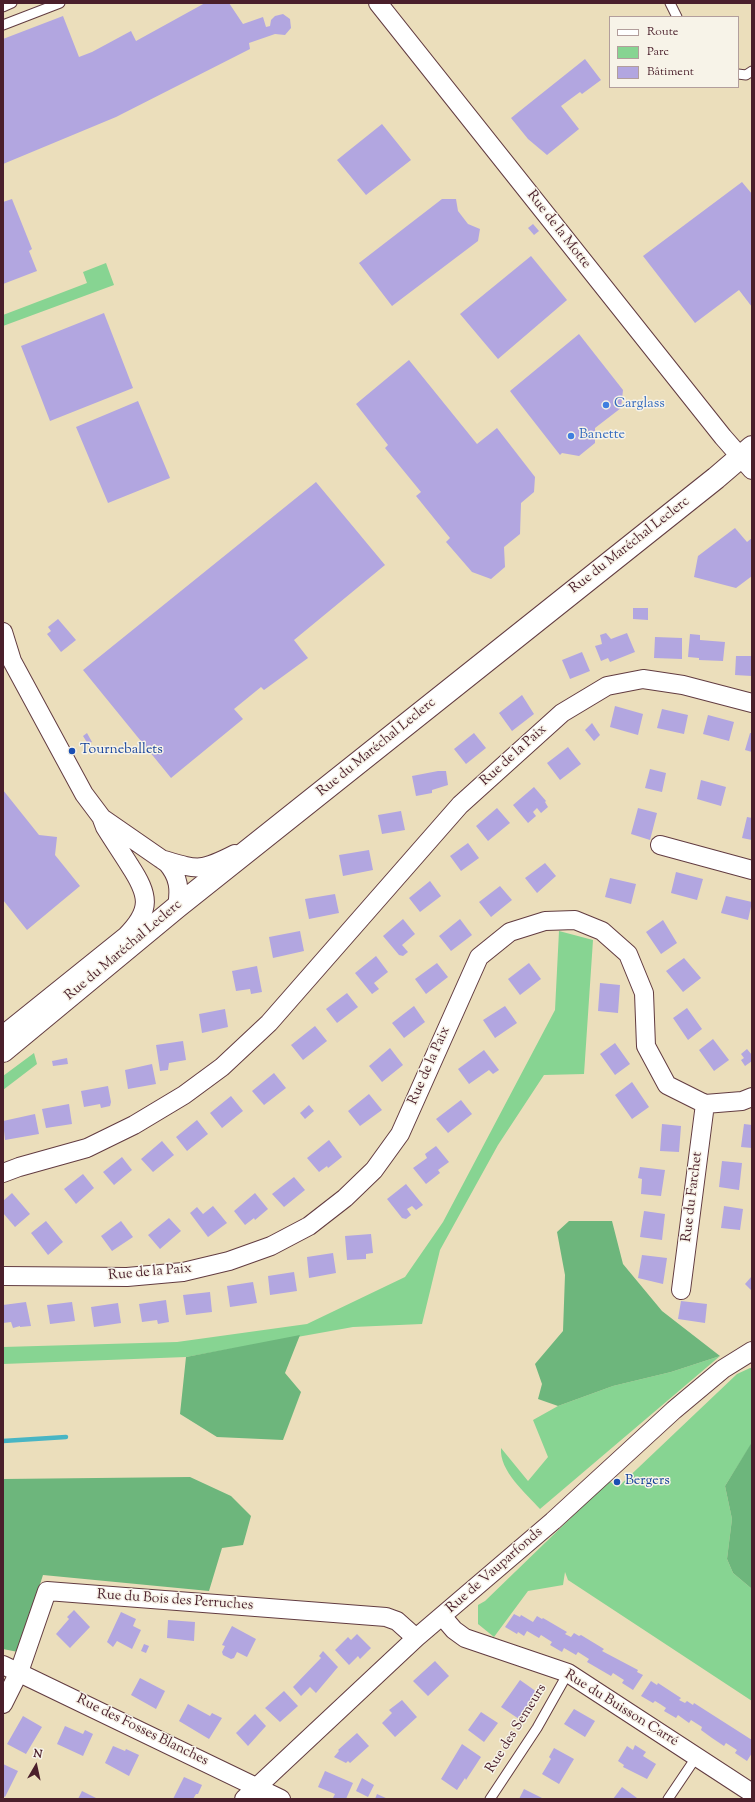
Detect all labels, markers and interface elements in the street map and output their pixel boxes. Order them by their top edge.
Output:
legend [609,16,739,88]
text: Route [647,23,678,41]
text: Parc [647,43,669,61]
text: Bâtiment [647,63,694,81]
street label: Rue de la Motte [522,188,594,272]
place label: Carglass [614,397,665,413]
marker: Carglass [601,400,611,410]
place label: Banette [579,428,625,444]
marker: Banette [566,431,576,441]
street label: Rue du Maréchal Leclerc [567,494,693,598]
street label: Rue du Maréchal Leclerc [314,695,440,801]
street label: Rue de la Paix [477,722,551,790]
place label: Tourneballets [80,743,163,759]
marker: Tourneballets [67,746,77,756]
street label: Rue du Maréchal Leclerc [62,897,186,1005]
street label: Rue de la Paix [405,1024,455,1108]
street label: Rue du Farchet [679,1151,707,1243]
street label: Rue de la Paix [108,1261,192,1285]
place label: Bergers [625,1474,670,1490]
marker: Bergers [612,1477,622,1487]
street label: Rue de Vauparfonds [443,1525,547,1617]
street label: Rue du Bois des Perruches [96,1587,254,1615]
street label: Rue du Buisson Carré [561,1667,681,1751]
street label: Rue des Semeurs [483,1681,551,1777]
street label: Rue des Fosses Blanches [73,1692,211,1770]
north arrow [16,1746,56,1786]
text: N [32,1746,43,1763]

